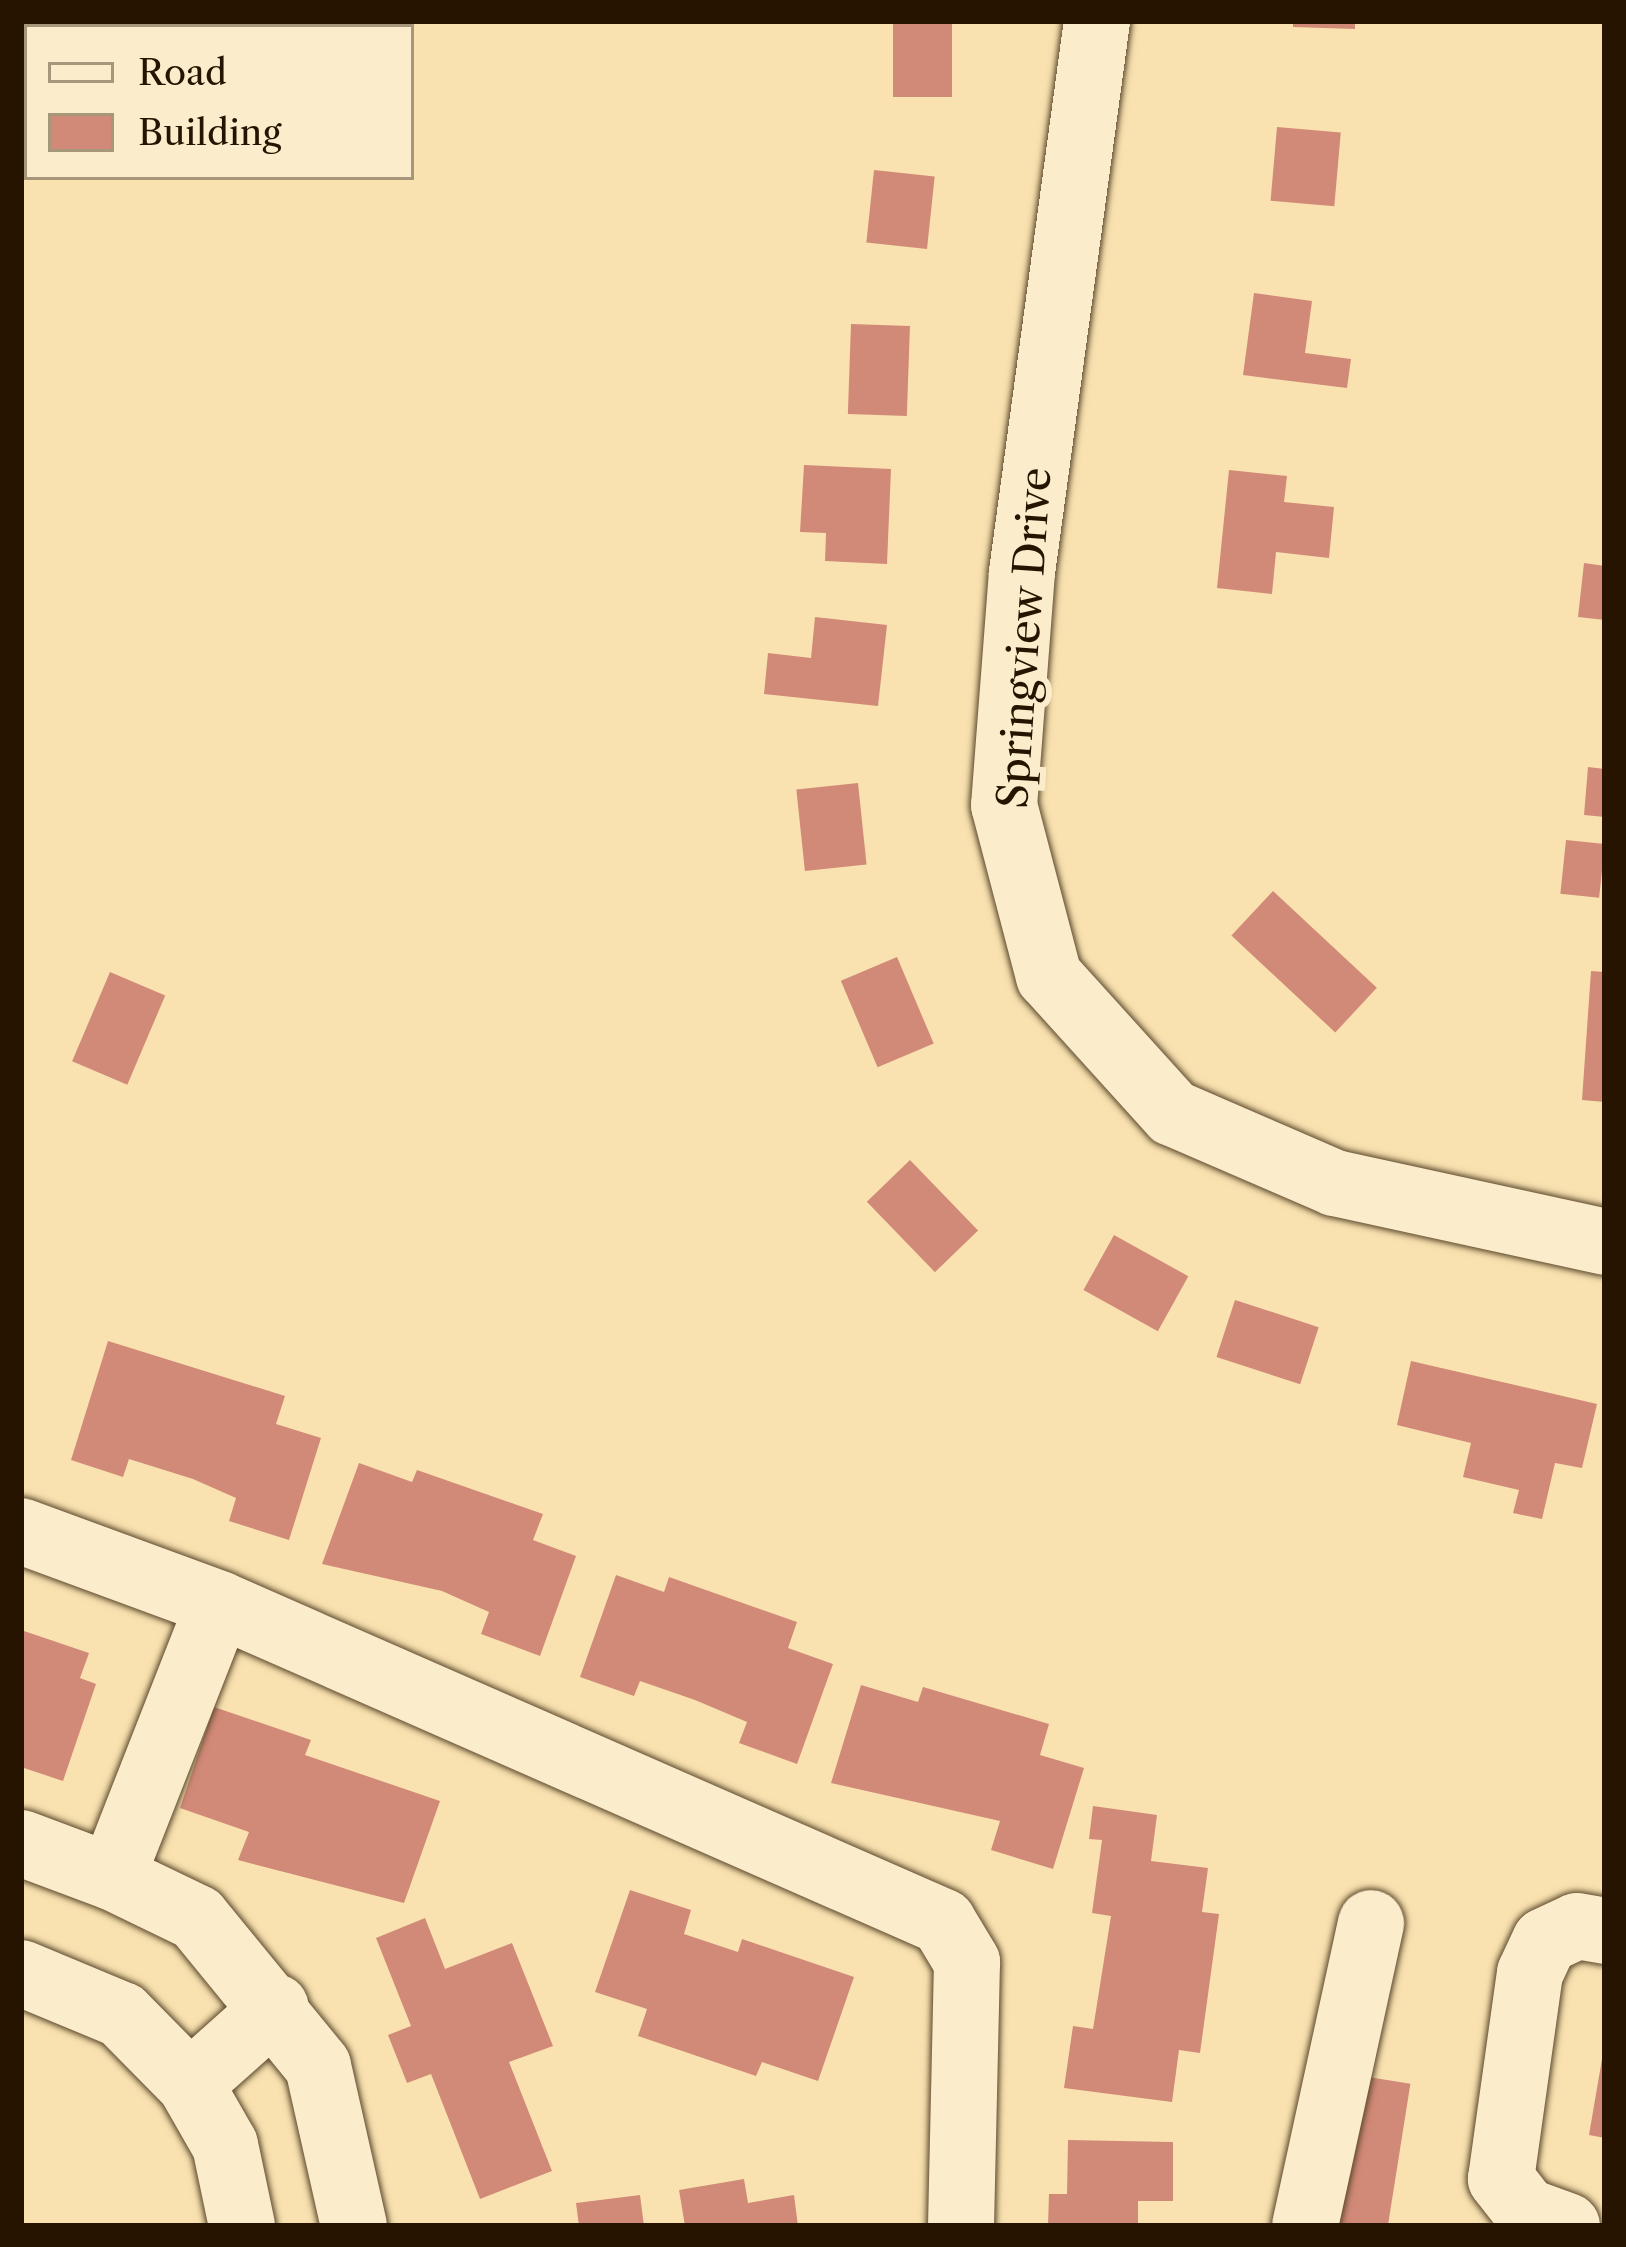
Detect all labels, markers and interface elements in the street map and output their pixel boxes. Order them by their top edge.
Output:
legend [24,24,414,180]
text: Road [138,50,227,94]
text: Building [138,110,281,154]
street label: Springview Drive [987,465,1061,811]

